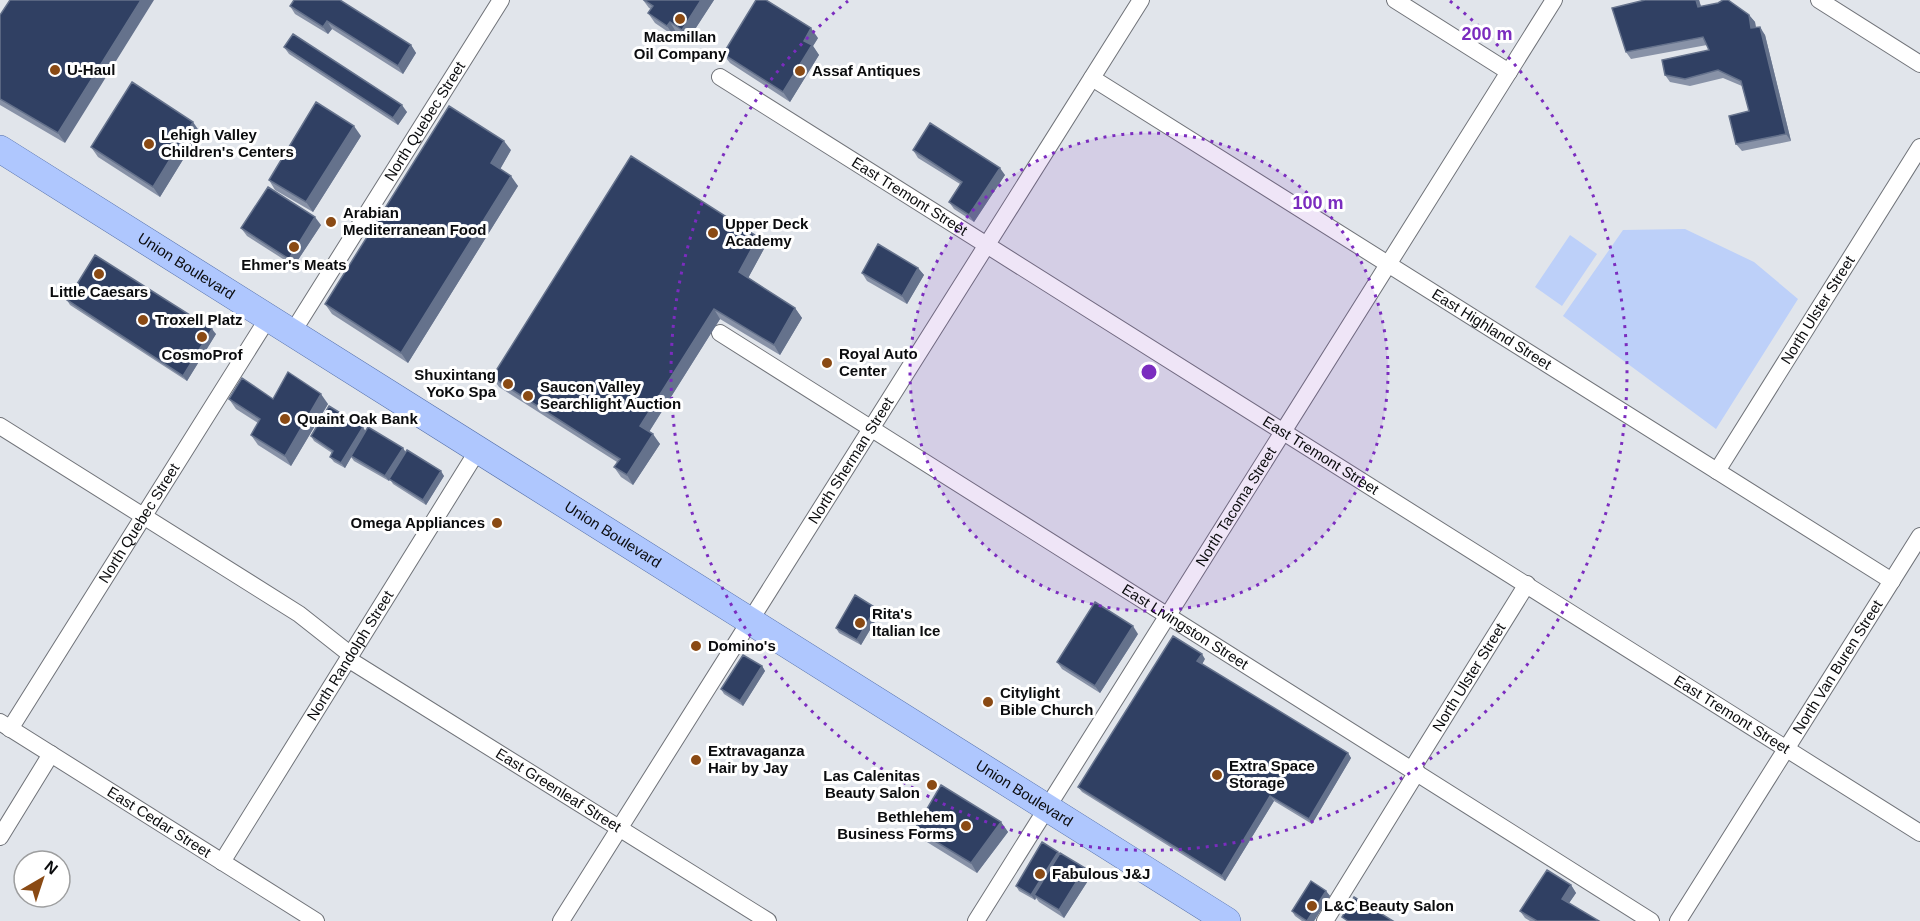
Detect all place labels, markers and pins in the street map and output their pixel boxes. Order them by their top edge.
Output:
marker: Macmillan Oil Company [673,12,687,26]
place label: Macmillan Oil Company [634,28,727,62]
place label: U-Haul [67,61,115,78]
place label: Assaf Antiques [812,62,921,79]
marker: U-Haul [48,63,62,77]
marker: Assaf Antiques [793,64,807,78]
place label: Lehigh Valley Children's Centers [161,126,294,160]
marker: Lehigh Valley Children's Centers [142,137,156,151]
place label: Arabian Mediterranean Food [343,204,486,238]
marker: Arabian Mediterranean Food [324,215,338,229]
place label: Upper Deck Academy [725,215,809,249]
marker: Upper Deck Academy [706,226,720,240]
marker: Ehmer's Meats [287,240,301,254]
place label: Ehmer's Meats [241,256,347,273]
marker: Little Caesars [92,267,106,281]
place label: Little Caesars [50,283,148,300]
place label: Troxell Platz [155,311,243,328]
marker: Troxell Platz [136,313,150,327]
marker: CosmoProf [195,330,209,344]
place label: Royal Auto Center [839,345,918,379]
place label: CosmoProf [162,346,243,363]
marker: Royal Auto Center [820,356,834,370]
centre of rings [1139,362,1159,382]
place label: Shuxintang YoKo Spa [414,366,497,400]
marker: Shuxintang YoKo Spa [501,377,515,391]
place label: Saucon Valley Searchlight Auction [540,378,681,412]
marker: Saucon Valley Searchlight Auction [521,389,535,403]
place label: Quaint Oak Bank [297,410,419,427]
marker: Quaint Oak Bank [278,412,292,426]
place label: Omega Appliances [351,514,485,531]
marker: Omega Appliances [490,516,504,530]
place label: Rita's Italian Ice [872,605,940,639]
marker: Rita's Italian Ice [853,616,867,630]
place label: Domino's [708,637,776,654]
marker: Domino's [689,639,703,653]
place label: Citylight Bible Church [1000,684,1093,718]
marker: Citylight Bible Church [981,695,995,709]
place label: Extravaganza Hair by Jay [708,742,805,776]
marker: Extravaganza Hair by Jay [689,753,703,767]
place label: Extra Space Storage [1229,757,1315,791]
place label: Las Calenitas Beauty Salon [823,767,920,801]
marker: Extra Space Storage [1210,768,1224,782]
marker: Las Calenitas Beauty Salon [925,778,939,792]
place label: Bethlehem Business Forms [837,808,954,842]
marker: Bethlehem Business Forms [959,819,973,833]
place label: Fabulous J&J [1052,865,1150,882]
marker: Fabulous J&J [1033,867,1047,881]
place label: L&C Beauty Salon [1324,897,1454,914]
marker: L&C Beauty Salon [1305,899,1319,913]

